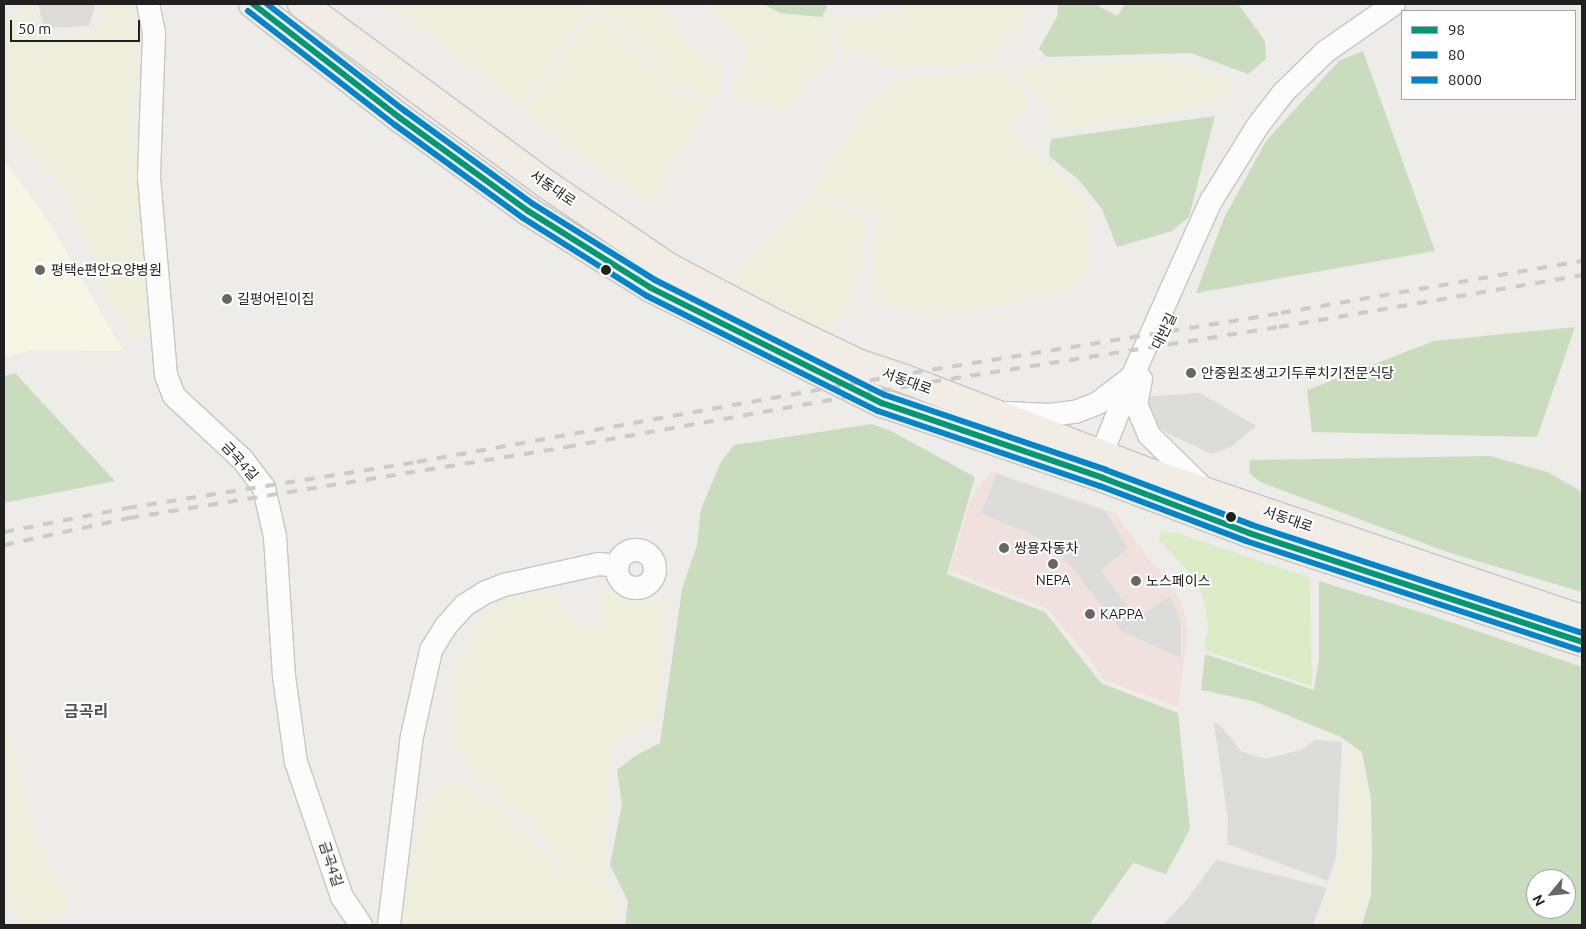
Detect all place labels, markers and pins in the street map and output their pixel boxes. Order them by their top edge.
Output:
place label: 평택e편안요양병원 [51,262,162,278]
marker: 평택e편안요양병원 [33,263,47,277]
unlabelled marker [601,265,611,275]
place label: 길평어린이집 [237,291,314,307]
marker: 길평어린이집 [221,293,233,305]
place label: 안중원조생고기두루치기전문식당 [1201,365,1394,381]
marker: 안중원조생고기두루치기전문식당 [1185,367,1197,379]
unlabelled marker [1226,512,1236,522]
place label: 쌍용자동차 [1014,540,1078,556]
marker: 쌍용자동차 [998,542,1010,554]
marker: NEPA [1047,558,1059,570]
place label: NEPA [1036,572,1070,588]
place label: 노스페이스 [1146,573,1210,589]
marker: 노스페이스 [1130,575,1142,587]
place label: KAPPA [1100,606,1143,622]
marker: KAPPA [1084,608,1096,620]

